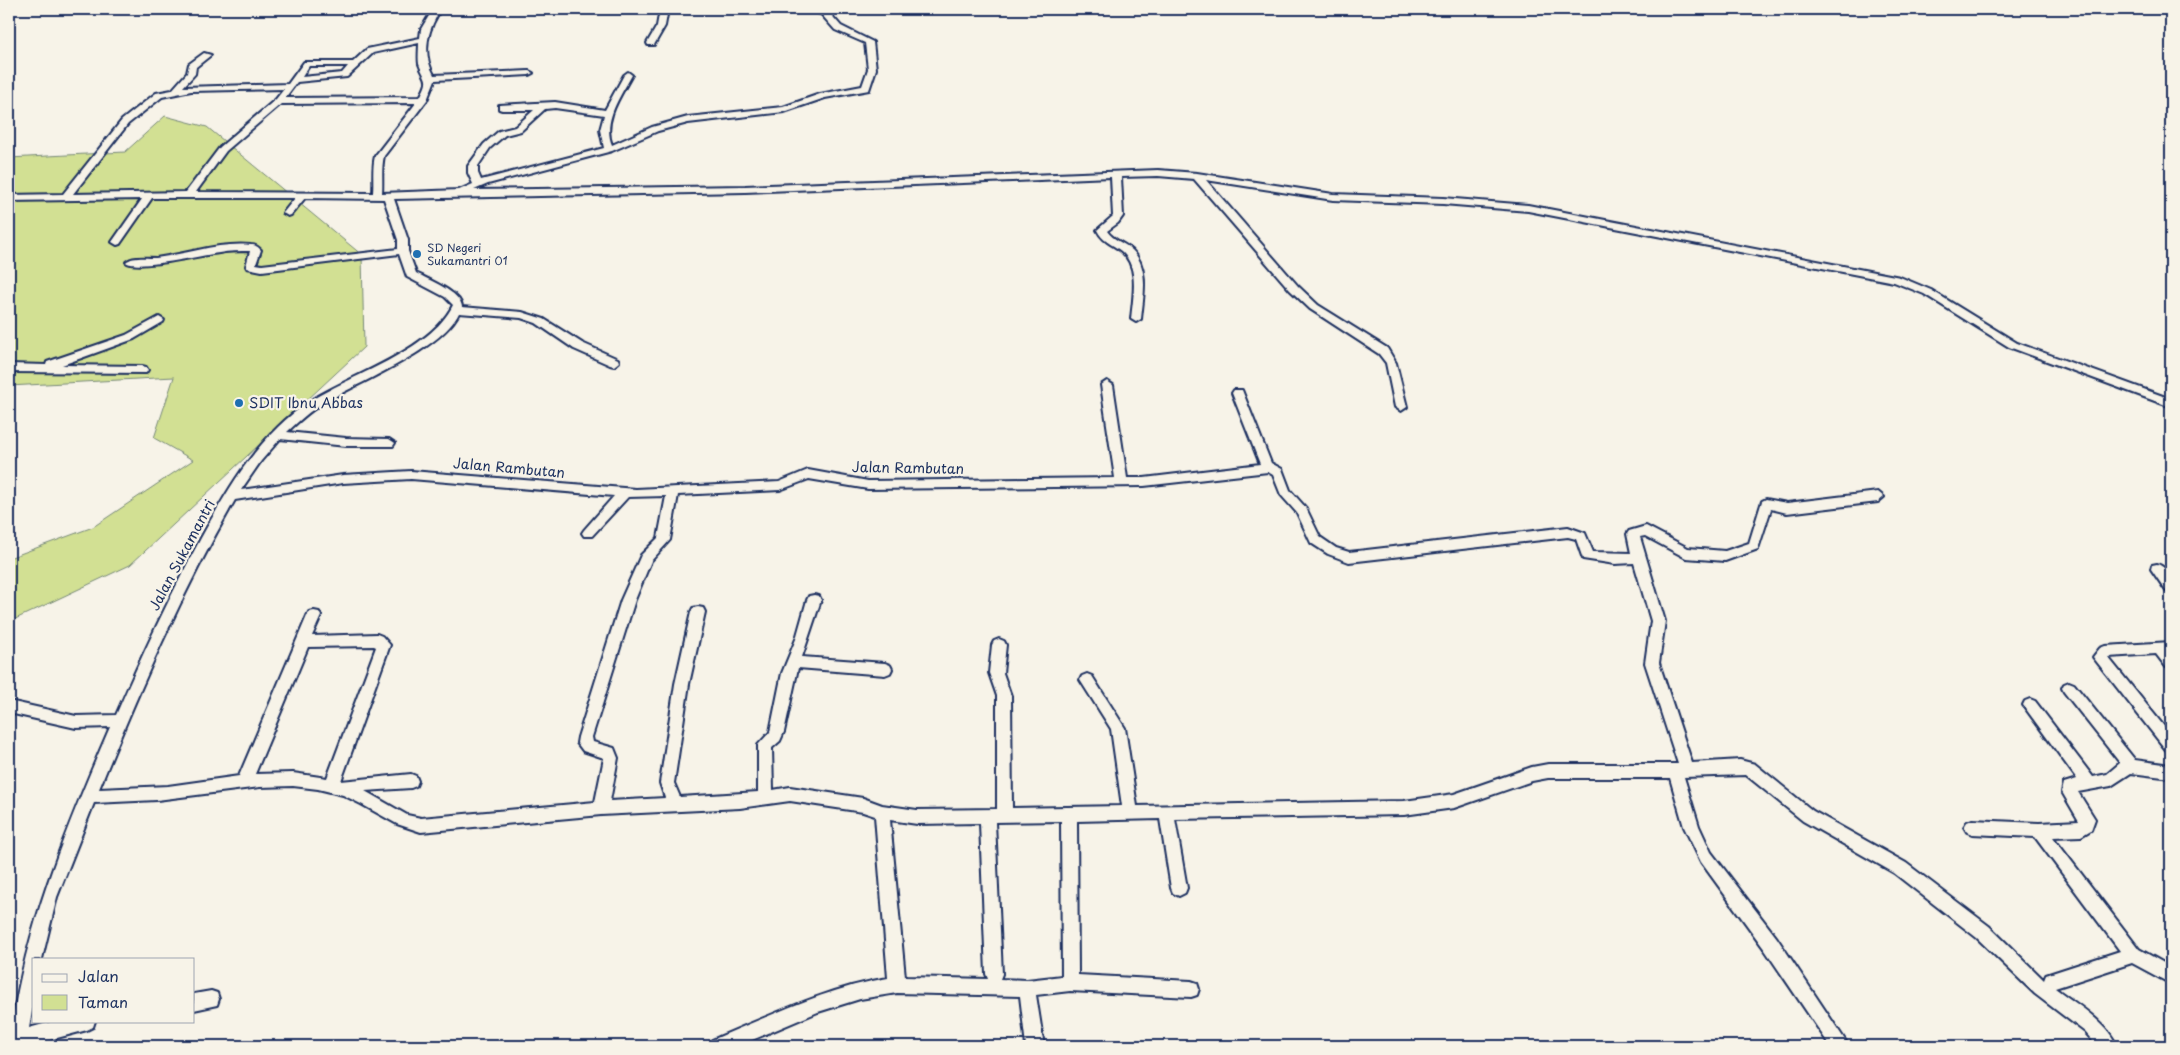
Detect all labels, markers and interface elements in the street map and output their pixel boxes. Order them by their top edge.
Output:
place label: SD Negeri Sukamantri 01 [427,239,508,269]
marker: SD Negeri Sukamantri 01 [411,248,423,260]
place label: SDIT Ibnu Abbas [249,392,363,413]
marker: SDIT Ibnu Abbas [233,397,245,409]
street label: Jalan Rambutan [452,452,566,483]
street label: Jalan Rambutan [852,456,964,479]
street label: Jalan Sukamantri [143,495,220,614]
legend [32,958,195,1022]
text: Jalan [78,964,119,987]
text: Taman [78,990,128,1013]

